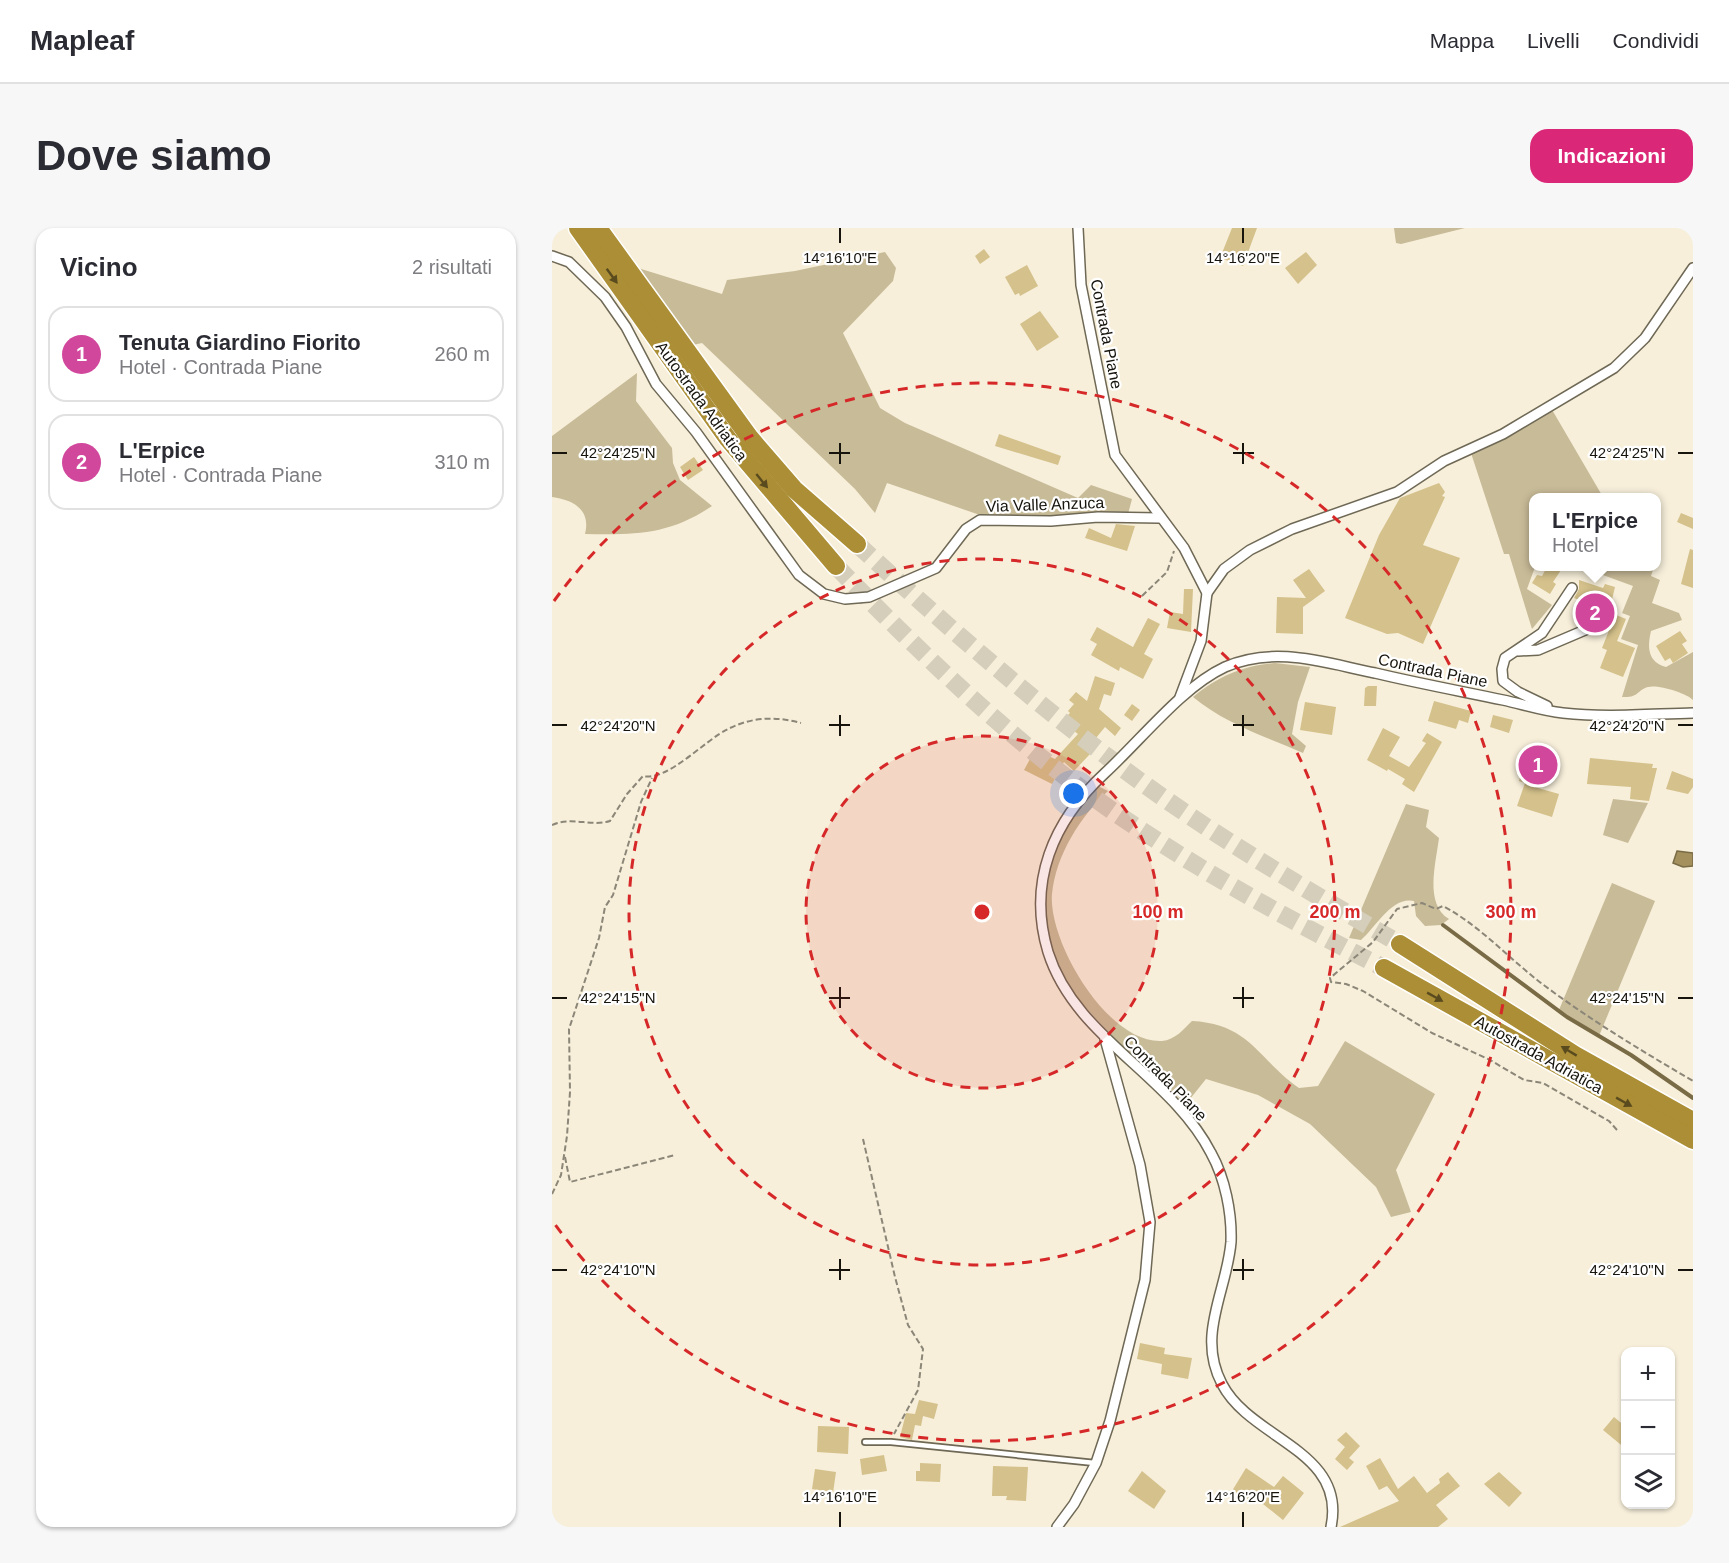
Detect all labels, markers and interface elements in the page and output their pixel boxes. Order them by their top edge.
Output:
text: Mapleaf [30,25,134,56]
text: Mappa [1430,29,1494,52]
text: Livelli [1527,29,1580,52]
text: Condividi [1613,29,1699,52]
button: Indicazioni [1530,129,1693,183]
text: Dove siamo [36,132,272,179]
text: 14°16'10"E [803,249,877,266]
text: 14°16'20"E [1206,249,1280,266]
text: Vicino [60,252,138,282]
text: 2 risultati [412,256,492,278]
one-way arrow [606,267,618,283]
street label: Contrada Piane [1088,278,1125,390]
text: Tenuta Giardino Fiorito [119,330,361,355]
street label: Autostrada Adriatica [653,338,751,464]
text: 1 [76,343,87,365]
text: 260 m [434,343,490,365]
text: Hotel · Contrada Piane [119,356,322,378]
text: L'Erpice [119,438,205,463]
text: 42°24'25"N [580,444,656,461]
text: 42°24'25"N [1589,444,1665,461]
text: 2 [76,451,87,473]
text: 310 m [434,451,490,473]
text: Hotel · Contrada Piane [119,464,322,486]
one-way arrow [756,473,769,489]
popup [1529,493,1661,571]
street label: Via Valle Anzuca [985,494,1105,515]
text: L'Erpice [1552,508,1638,533]
text: Hotel [1552,534,1599,556]
pin: 2 [1576,590,1614,636]
street label: Contrada Piane [1377,651,1489,690]
text: 42°24'20"N [580,717,656,734]
text: 42°24'20"N [1589,717,1665,734]
pin: 1 [1518,742,1558,788]
your location [1059,779,1088,808]
centre of rings [972,902,992,922]
text: 100 m [1132,902,1184,922]
text: 200 m [1309,902,1361,922]
text: 300 m [1485,902,1537,922]
text: 42°24'15"N [580,989,656,1006]
text: 42°24'15"N [1589,989,1665,1006]
one-way arrow [1427,992,1444,1002]
street label: Autostrada Adriatica [1472,1012,1606,1097]
street label: Contrada Piane [1121,1032,1210,1124]
one-way arrow [1561,1046,1577,1057]
one-way arrow [1616,1097,1633,1107]
text: 42°24'10"N [580,1261,656,1278]
text: 42°24'10"N [1589,1261,1665,1278]
map controls [1621,1347,1675,1509]
button: + [1621,1347,1675,1401]
button: − [1621,1401,1675,1455]
button: layers [1621,1455,1675,1509]
text: 14°16'10"E [803,1488,877,1505]
text: 14°16'20"E [1206,1488,1280,1505]

